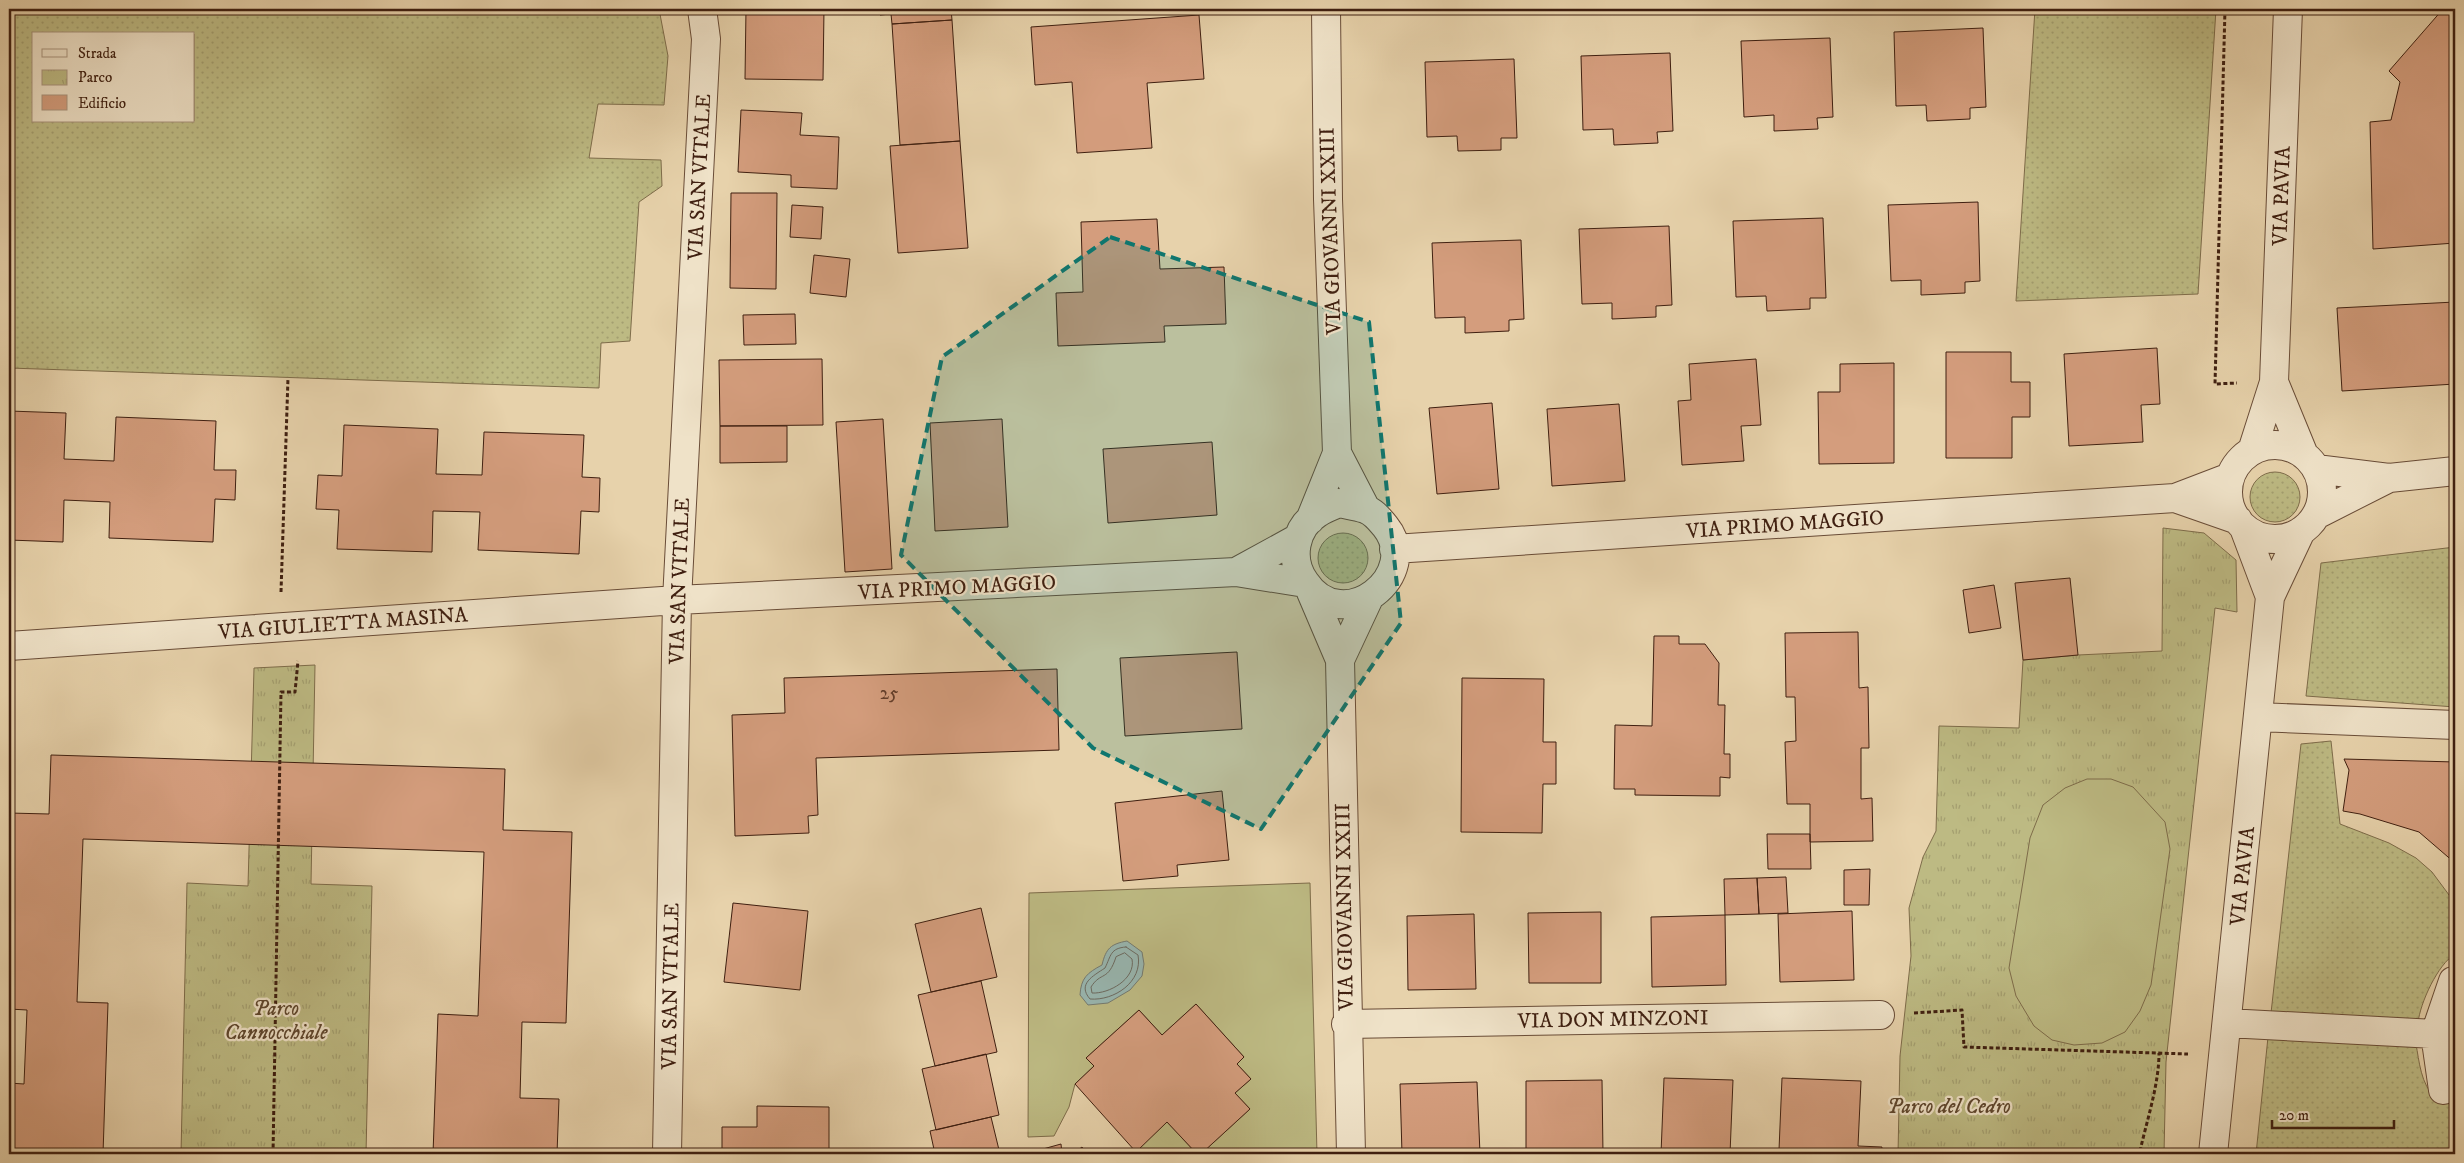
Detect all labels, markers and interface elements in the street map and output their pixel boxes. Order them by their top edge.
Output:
legend [32,32,195,122]
text: Strada [78,44,117,63]
text: Parco [78,68,112,87]
street label: VIA SAN VITALE [683,93,717,262]
text: Edificio [78,94,126,113]
street label: VIA GIOVANNI XXIII [1314,127,1348,336]
street label: VIA PAVIA [2267,145,2297,247]
street label: VIA SAN VITALE [664,497,696,666]
street label: VIA PRIMO MAGGIO [1684,505,1885,545]
street label: VIA PRIMO MAGGIO [856,570,1057,606]
street label: VIA GIULIETTA MASINA [216,602,469,646]
house number: 25 [880,682,899,705]
street label: VIA GIOVANNI XXIII [1330,803,1360,1012]
street label: VIA PAVIA [2225,825,2261,928]
street label: VIA SAN VITALE [657,902,685,1071]
park label: Parco Cannocchiale [225,996,328,1046]
street label: VIA DON MINZONI [1516,1005,1709,1035]
park label: Parco del Cedro [1887,1094,2011,1120]
scale bar [2272,1098,2394,1130]
text: 20 m [2279,1106,2309,1125]

